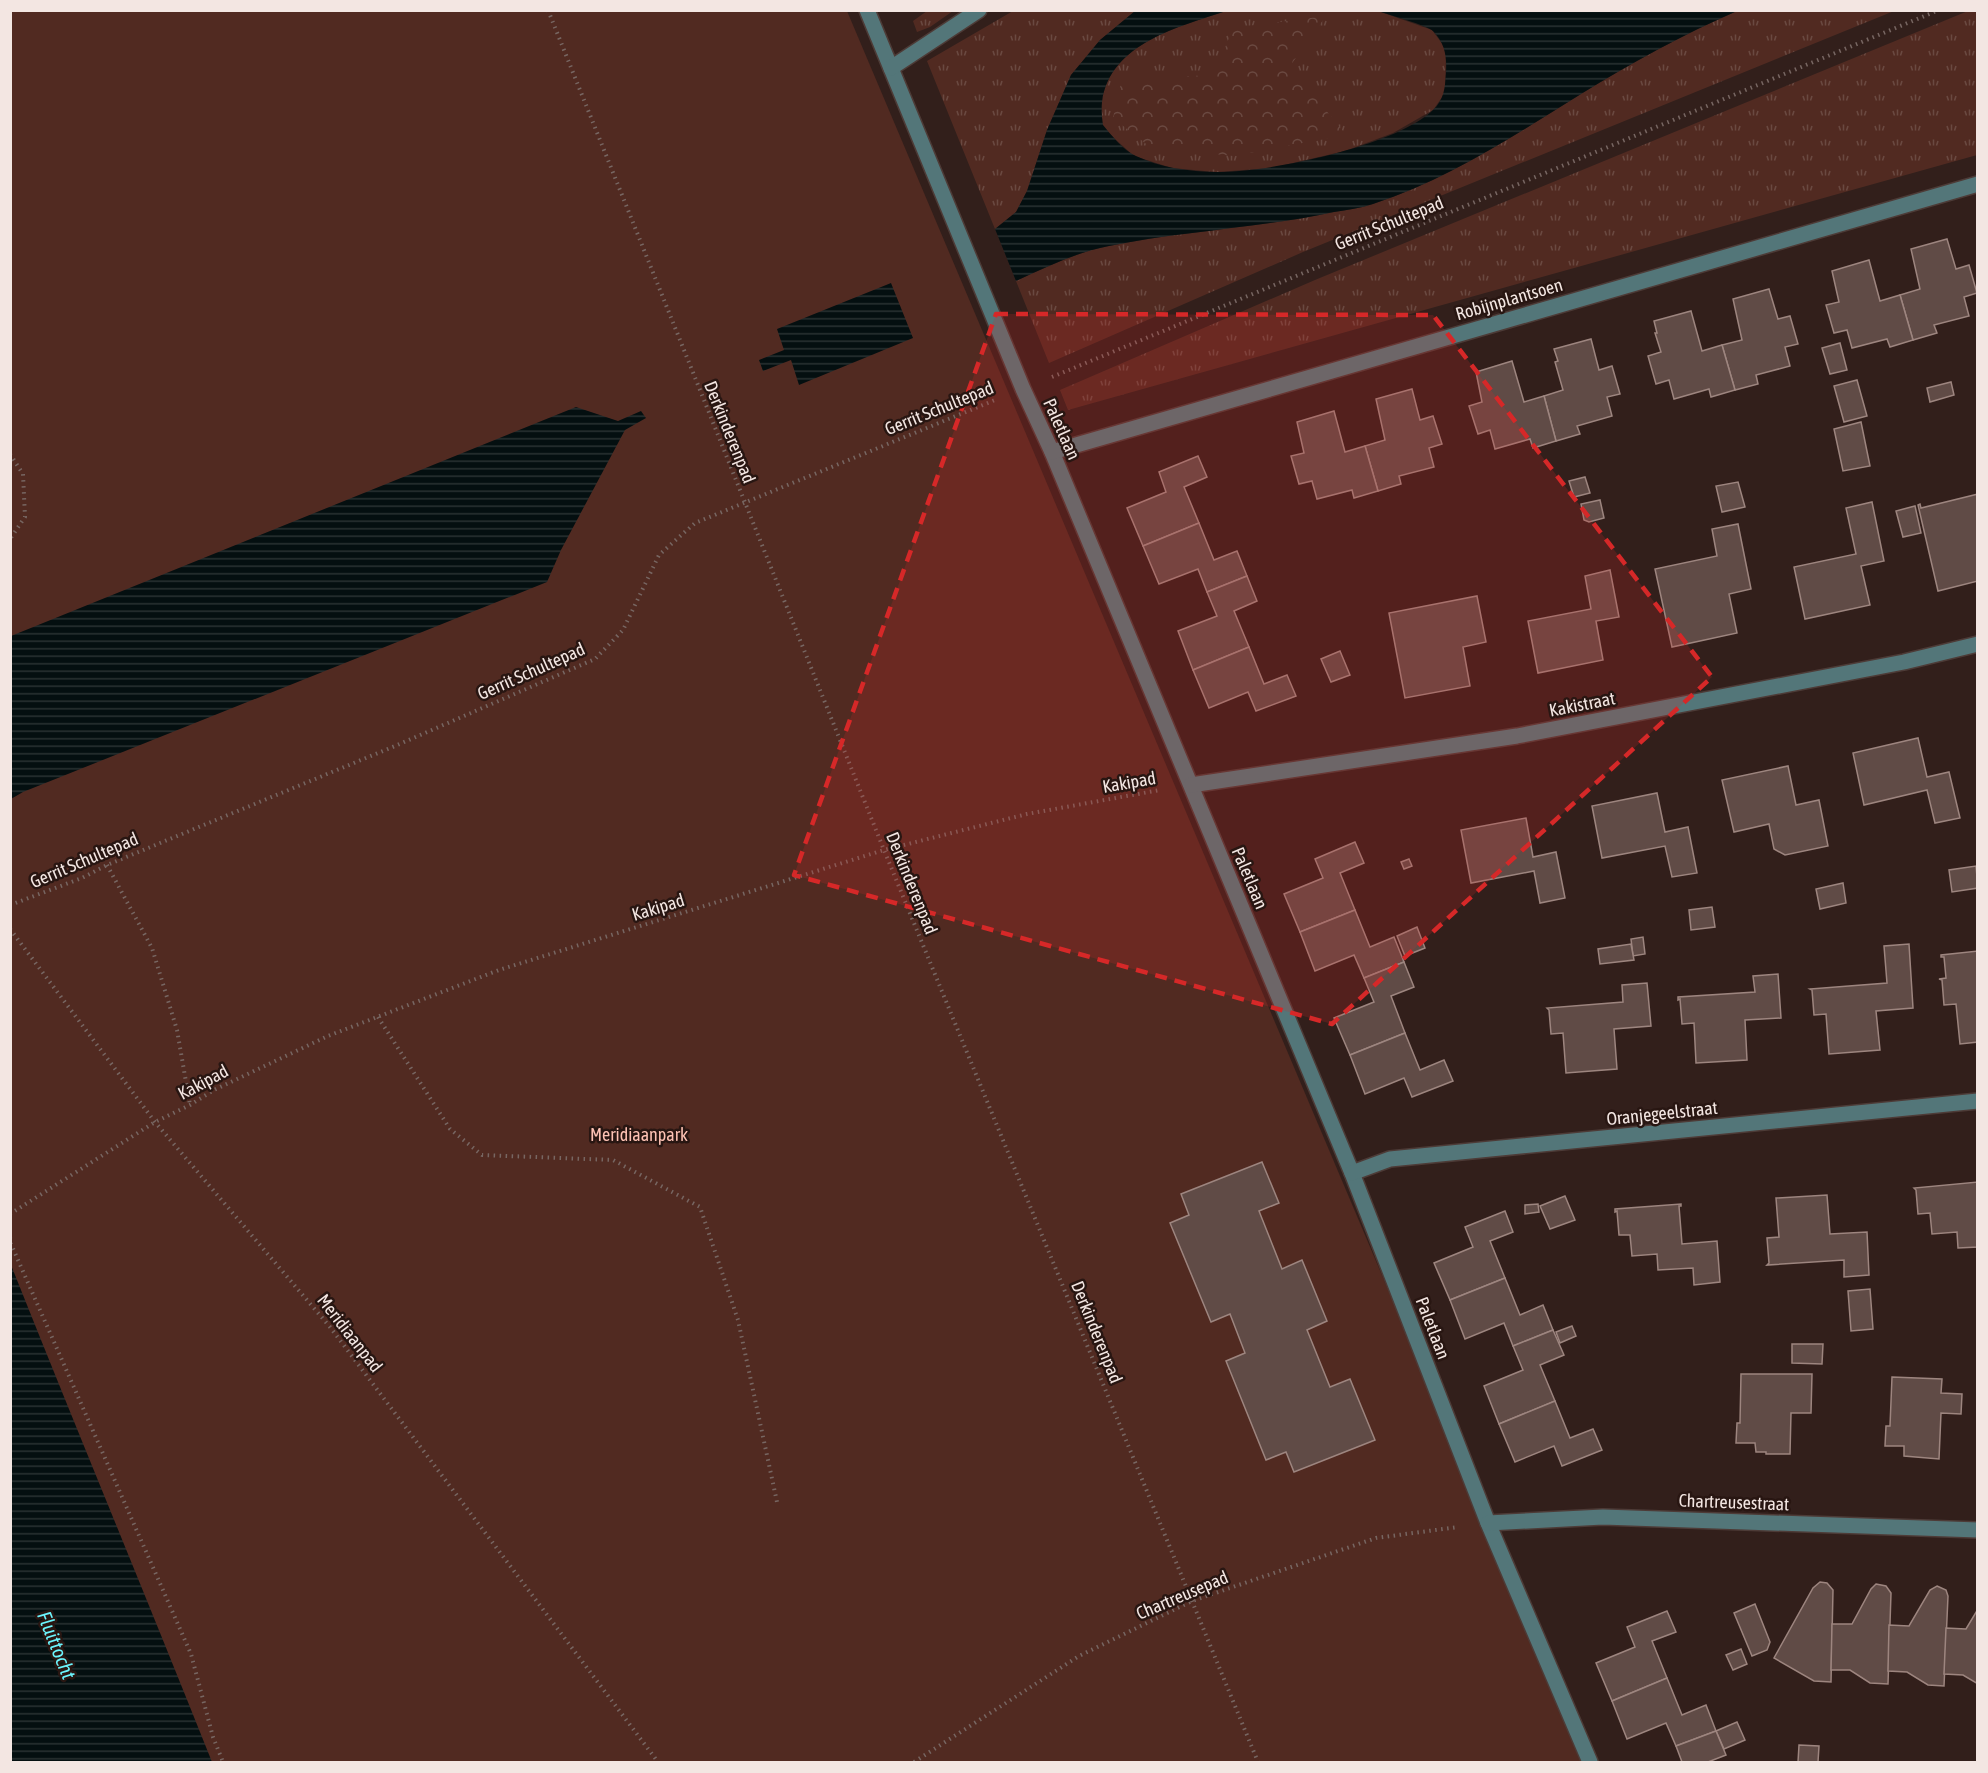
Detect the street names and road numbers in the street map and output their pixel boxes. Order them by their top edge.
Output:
street label: Gerrit Schultepad [1332,192,1446,254]
street label: Robijnplantsoen [1453,274,1565,324]
street label: Gerrit Schultepad [882,377,996,439]
street label: Derkinderenpad [700,378,760,486]
street label: Paletlaan [1039,395,1085,463]
street label: Gerrit Schultepad [474,638,588,704]
street label: Kakistraat [1547,687,1617,721]
street label: Kakipad [1101,767,1157,797]
street label: Gerrit Schultepad [27,828,141,892]
street label: Derkinderenpad [882,829,942,937]
street label: Paletlaan [1228,844,1272,912]
street label: Kakipad [629,889,687,925]
street label: Kakipad [174,1060,232,1104]
street label: Oranjegeelstraat [1605,1097,1719,1129]
street label: Derkinderenpad [1067,1278,1127,1386]
street label: Meridiaanpad [313,1290,387,1376]
street label: Paletlaan [1412,1294,1454,1362]
street label: Chartreusestraat [1678,1490,1790,1514]
street label: Chartreusepad [1133,1566,1231,1624]

